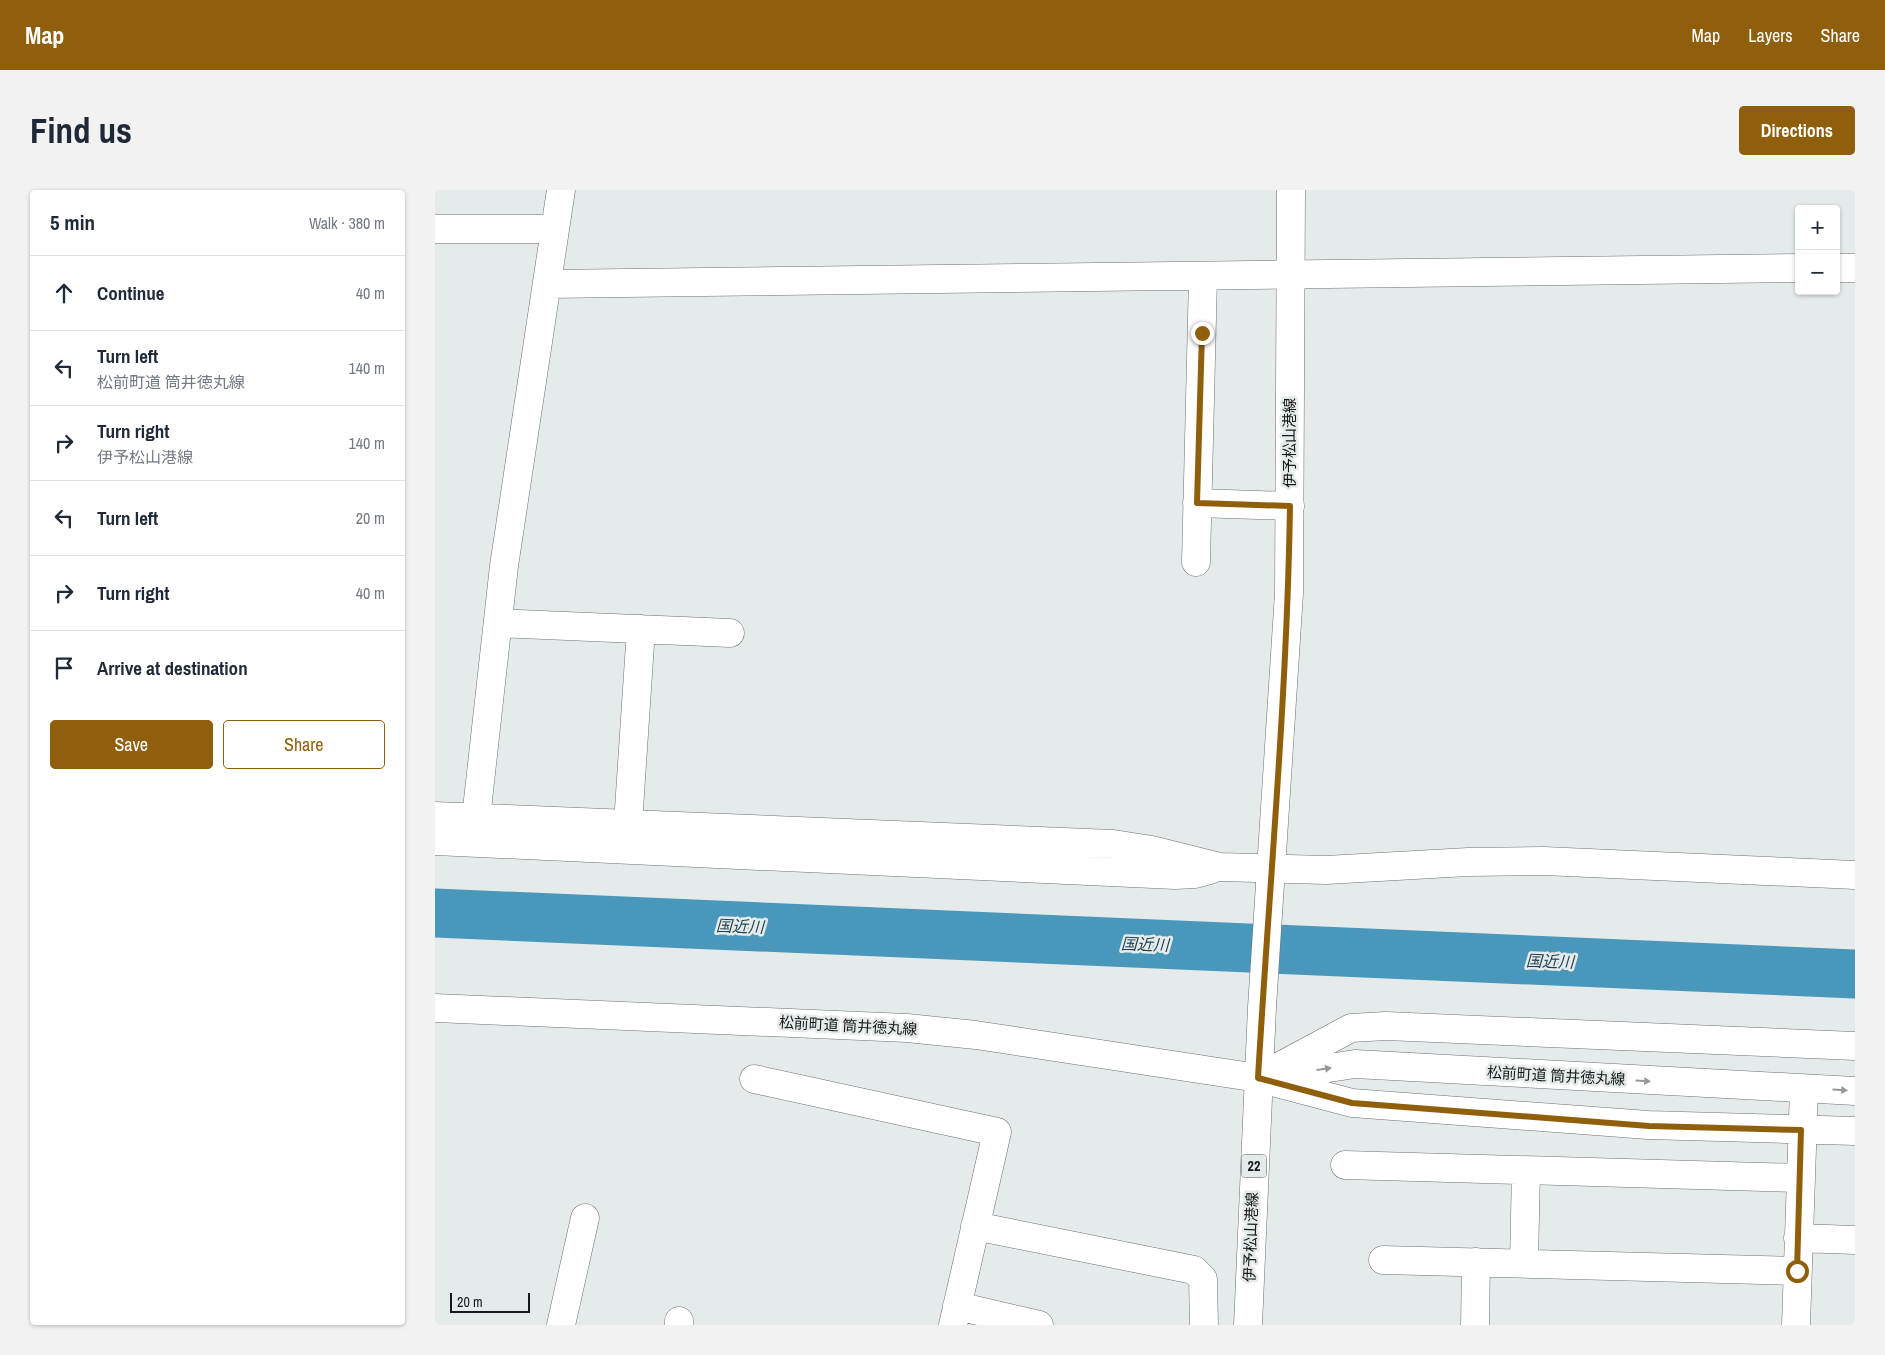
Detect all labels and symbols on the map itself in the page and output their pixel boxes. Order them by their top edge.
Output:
route end [1191,322,1214,345]
street label: 伊予松山港線 [1279,398,1300,488]
water label: 国近川 [716,914,766,938]
water label: 国近川 [1121,932,1171,956]
water label: 国近川 [1526,949,1576,973]
street label: 松前町道 筒井徳丸線 [778,1011,918,1040]
street label: 松前町道 筒井徳丸線 [1486,1061,1626,1090]
one-way arrow [1316,1064,1332,1072]
one-way arrow [1635,1077,1651,1085]
one-way arrow [1832,1087,1848,1095]
road number: 22 [1241,1154,1267,1178]
street label: 伊予松山港線 [1238,1192,1263,1282]
route start [1786,1260,1809,1283]
scale bar [450,1290,530,1313]

